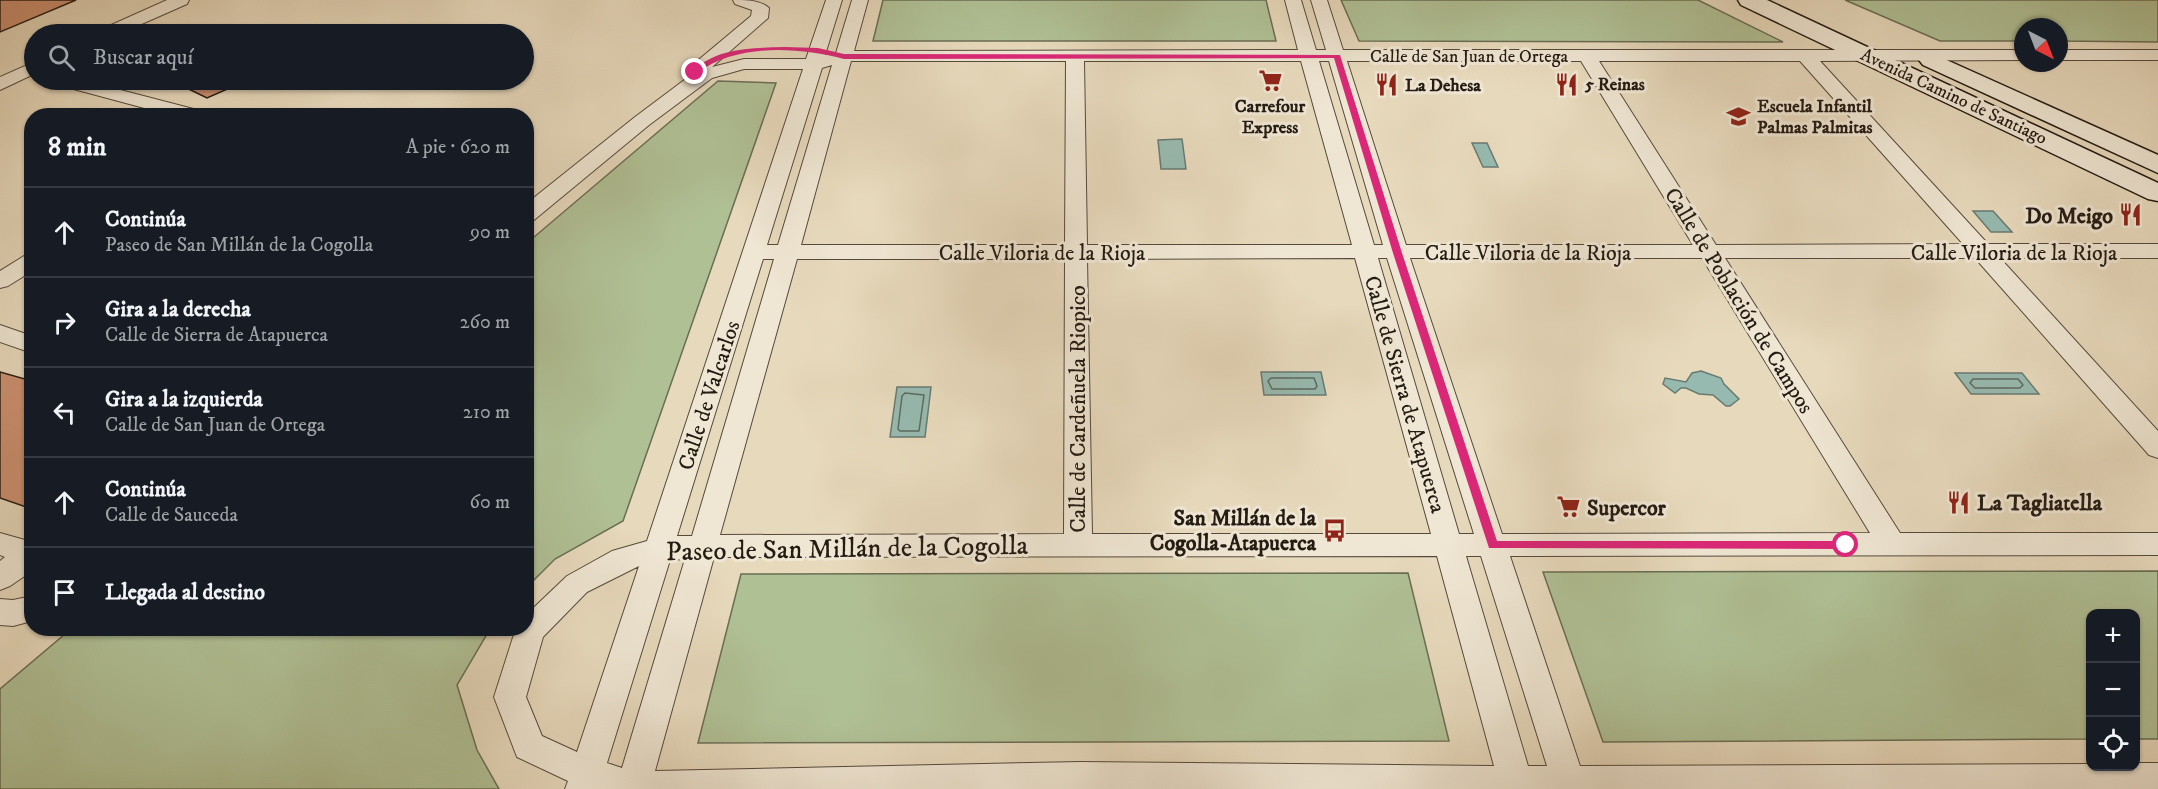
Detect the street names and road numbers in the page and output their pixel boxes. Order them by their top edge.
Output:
street label: Avenida Camino de Santiago [1857,44,2050,150]
street label: Calle de San Juan de Ortega [1370,46,1568,68]
street label: Calle de Población de Campos [1658,183,1819,419]
street label: Calle Viloria de la Rioja [939,240,1146,267]
street label: Calle Viloria de la Rioja [1425,240,1632,267]
street label: Calle Viloria de la Rioja [1911,240,2118,267]
street label: Calle de Sierra de Atapuerca [1358,273,1452,517]
street label: Calle de Cardeñuela Riopico [1065,285,1092,533]
street label: Calle de Valcarlos [673,317,746,474]
street label: Paseo de San Millán de la Cogolla [666,529,1029,569]

